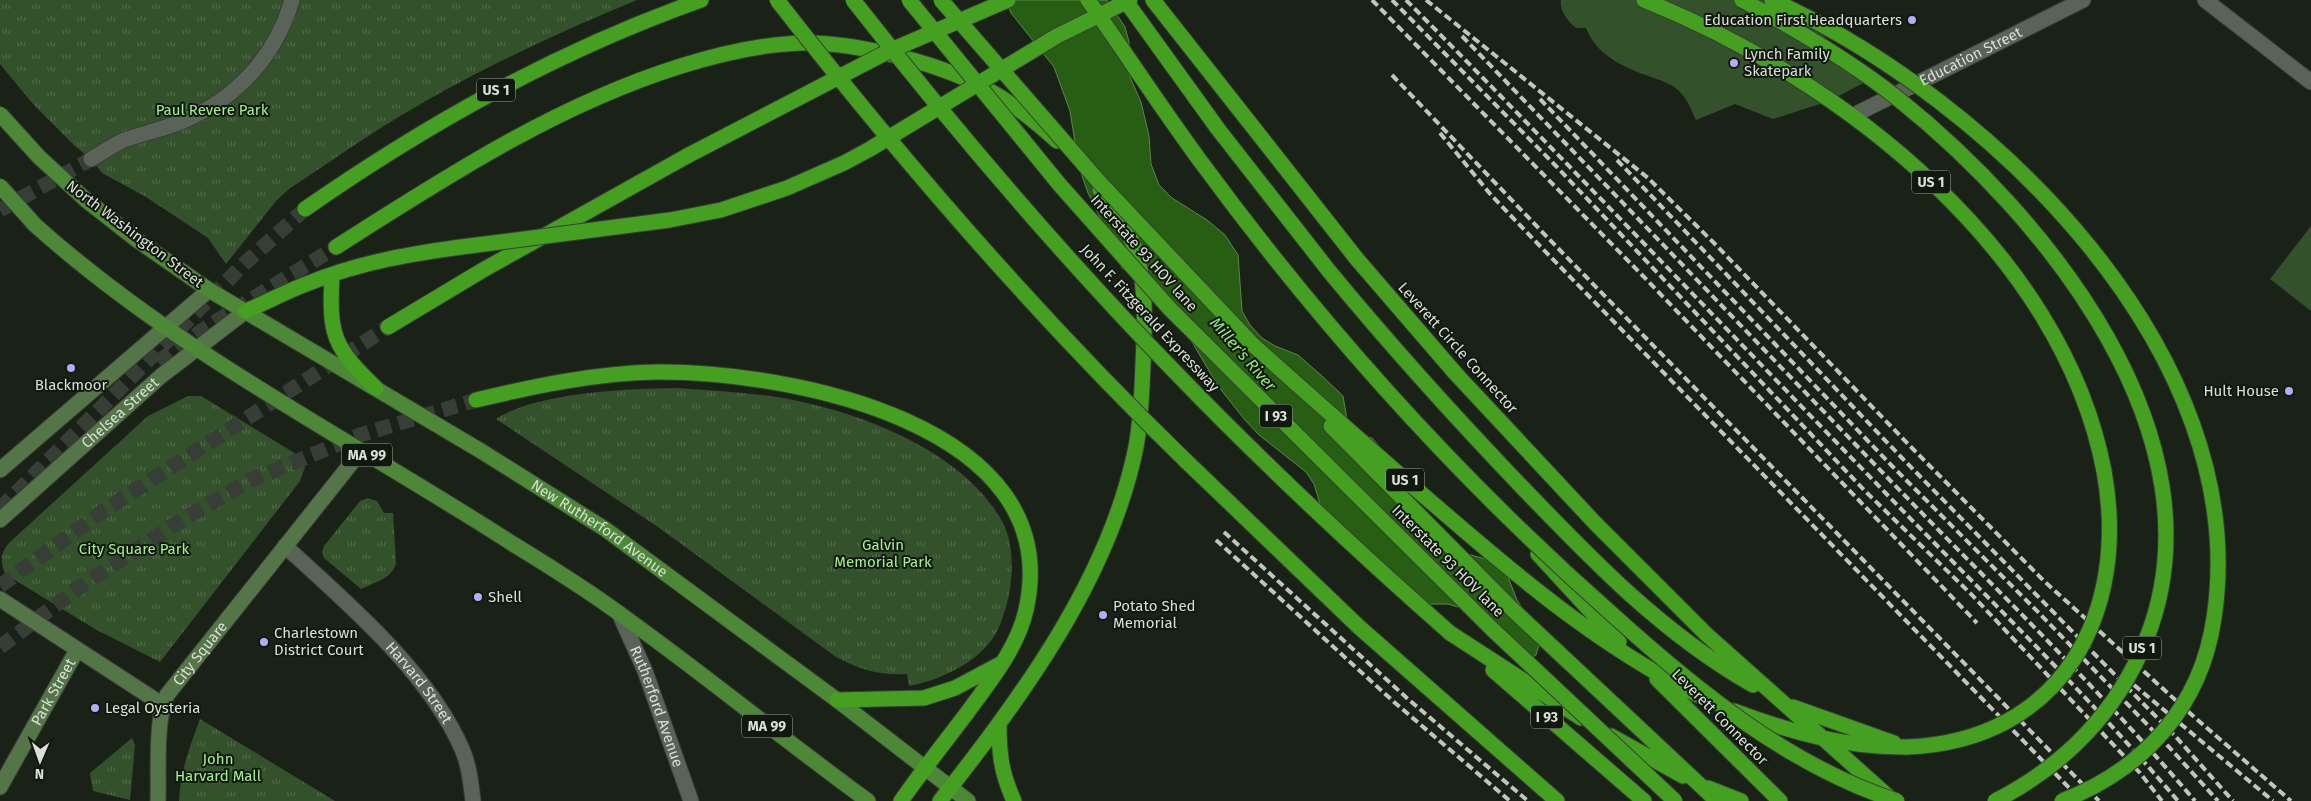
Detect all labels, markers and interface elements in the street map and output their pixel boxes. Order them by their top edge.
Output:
place label: Education First Headquarters [1704,11,1902,29]
marker: Education First Headquarters [1906,14,1918,26]
street label: Education Street [1916,23,2025,90]
place label: Lynch Family Skatepark [1744,45,1830,80]
marker: Lynch Family Skatepark [1728,57,1740,69]
road number: US 1 [477,78,515,102]
park label: Paul Revere Park [156,101,269,119]
road number: US 1 [1912,170,1950,193]
street label: North Washington Street [63,177,208,292]
street label: Interstate 93 HOV lane [1087,191,1201,315]
street label: John F. Fitzgerald Expressway [1077,240,1224,396]
street label: Leverett Circle Connector [1394,279,1522,417]
water label: Miller's River [1206,313,1281,395]
marker: Blackmoor [65,362,77,374]
street label: Chelsea Street [78,373,163,452]
place label: Blackmoor [35,376,108,394]
place label: Hult House [2203,382,2279,400]
marker: Hult House [2283,385,2295,397]
road number: I 93 [1260,404,1292,428]
road number: MA 99 [342,444,392,466]
road number: US 1 [1386,468,1424,492]
street label: New Rutherford Avenue [528,476,671,581]
street label: Interstate 93 HOV lane [1388,501,1508,621]
park label: Galvin Memorial Park [834,536,932,571]
park label: City Square Park [79,540,190,558]
place label: Shell [488,588,523,606]
marker: Shell [472,591,484,603]
place label: Potato Shed Memorial [1113,597,1196,632]
marker: Potato Shed Memorial [1097,609,1109,621]
street label: City Square [169,618,231,689]
place label: Charlestown District Court [274,624,364,659]
marker: Charlestown District Court [258,636,270,648]
road number: US 1 [2123,636,2161,660]
street label: Harvard Street [382,638,456,727]
street label: Rutherford Avenue [626,643,687,770]
street label: Park Street [27,655,80,729]
street label: Leverett Connector [1668,665,1772,769]
place label: Legal Oysteria [105,699,200,717]
marker: Legal Oysteria [89,702,101,714]
road number: I 93 [1531,706,1563,729]
road number: MA 99 [742,714,792,738]
north arrow [15,736,65,786]
park label: John Harvard Mall [175,750,262,785]
text: N [35,765,45,782]

